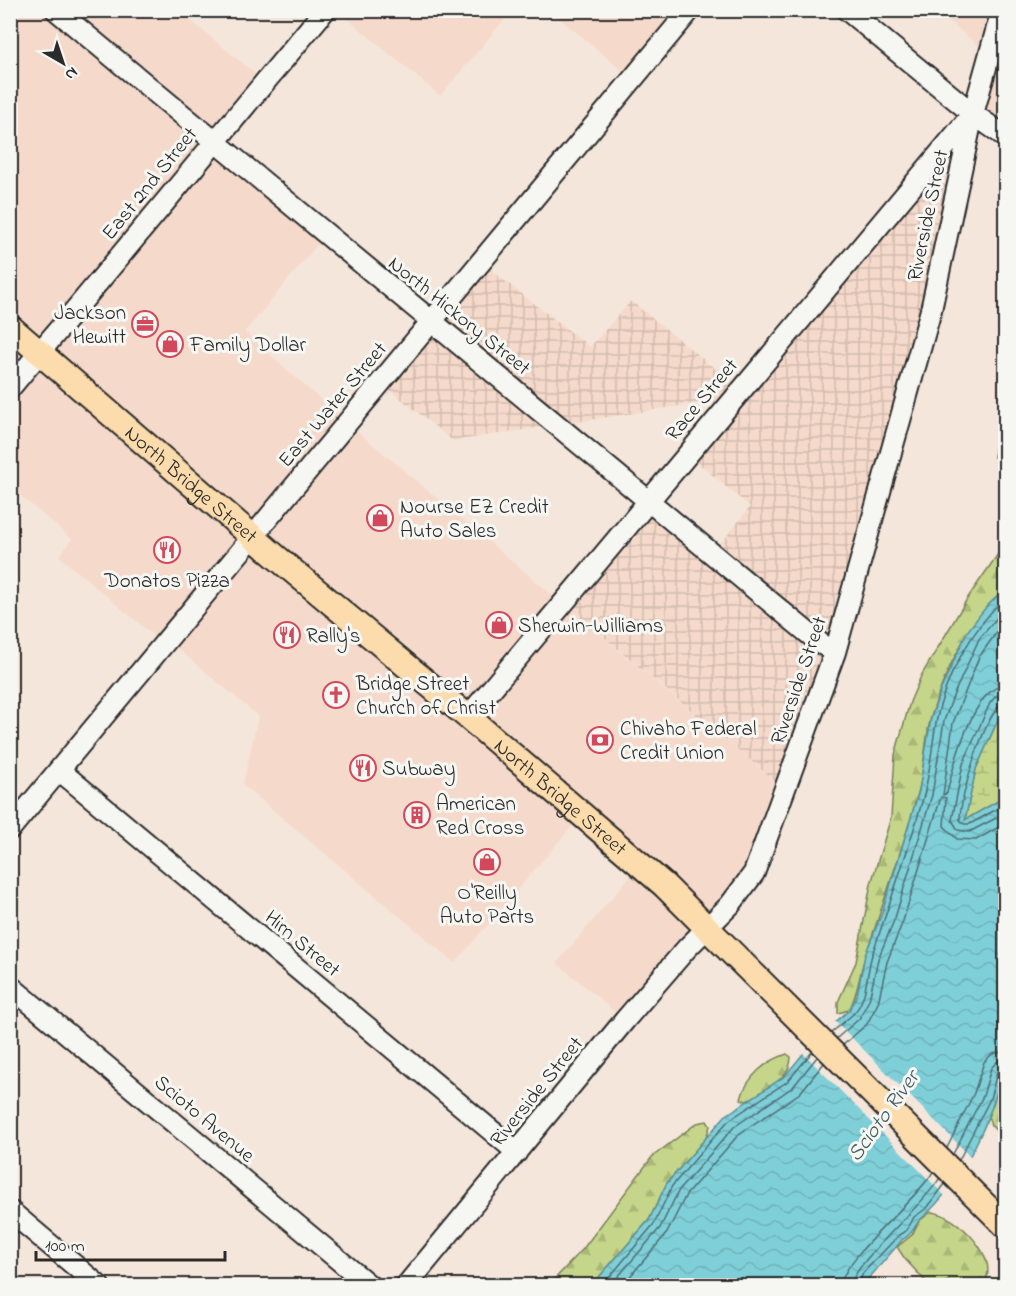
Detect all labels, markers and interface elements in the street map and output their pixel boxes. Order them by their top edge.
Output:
north arrow [33,33,93,93]
text: N [59,60,83,86]
street label: East 2nd Street [96,121,206,247]
street label: Riverside Street [900,147,958,284]
street label: North Hickory Street [380,250,536,385]
place label: Jackson Hewitt [54,299,126,353]
office icon: Jackson Hewitt [130,309,160,339]
shop icon: Family Dollar [155,329,185,359]
place label: Family Dollar [189,331,307,363]
street label: East Water Street [272,336,395,475]
street label: Race Street [659,352,746,448]
street label: North Bridge Street [117,419,263,551]
place label: Nourse EZ Credit Auto Sales [400,493,549,547]
shop icon: Nourse EZ Credit Auto Sales [365,503,395,533]
restaurant icon: Donatos Pizza [152,535,182,565]
place label: Donatos Pizza [103,567,230,597]
shop icon: Sherwin-Williams [484,610,514,640]
place label: Sherwin-Williams [518,612,663,642]
street label: Riverside Street [764,612,836,749]
restaurant icon: Rally's [272,620,302,650]
place label: Rally's [306,622,361,654]
place label: Bridge Street Church of Christ [355,670,496,724]
church icon: Bridge Street Church of Christ [321,680,351,710]
place label: Chivaho Federal Credit Union [620,715,756,769]
bank icon: Chivaho Federal Credit Union [585,725,615,755]
street label: North Bridge Street [486,732,633,864]
restaurant icon: Subway [348,753,378,783]
place label: Subway [382,755,455,787]
place label: American Red Cross [436,790,524,844]
building icon: American Red Cross [402,800,432,830]
shop icon: O'Reilly Auto Parts [472,847,502,877]
place label: O'Reilly Auto Parts [440,879,534,933]
street label: Hirn Street [257,904,346,985]
street label: Riverside Street [484,1031,591,1154]
water label: Scioto River [840,1062,930,1169]
street label: Scioto Avenue [147,1068,261,1171]
scale bar [36,1224,225,1262]
text: 100 m [45,1234,85,1260]

